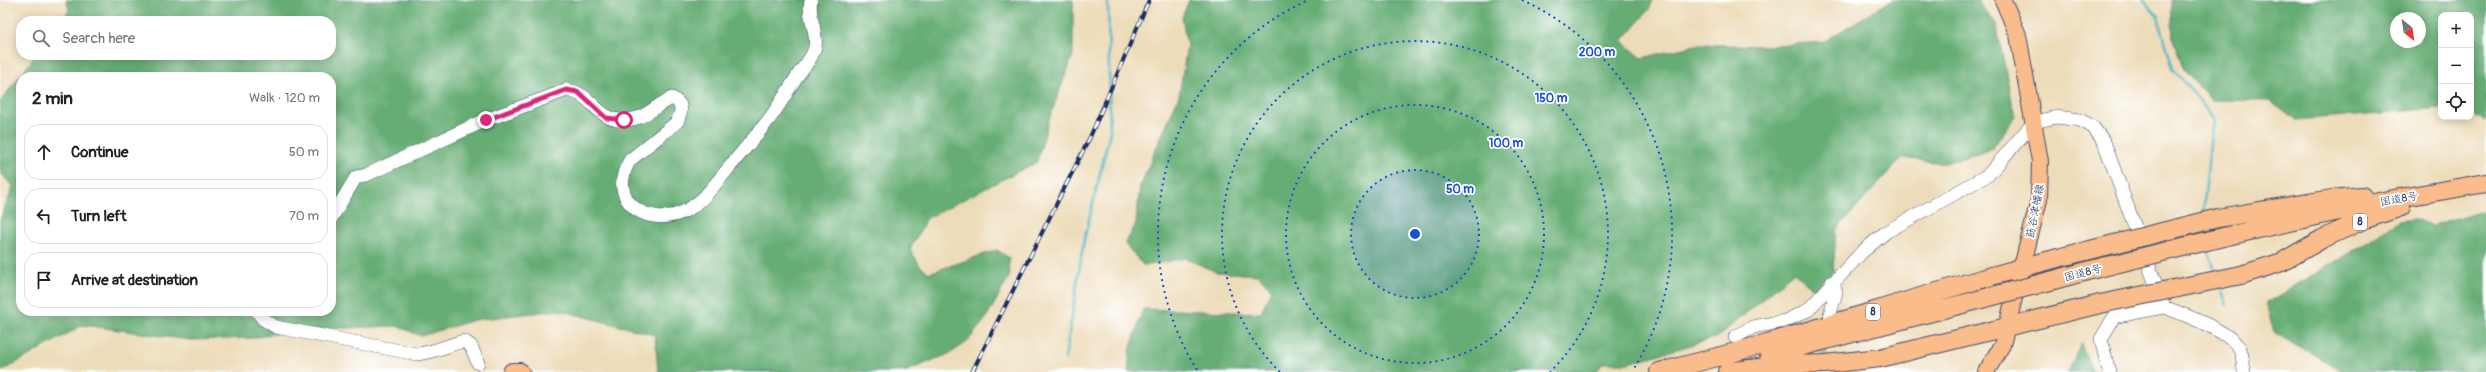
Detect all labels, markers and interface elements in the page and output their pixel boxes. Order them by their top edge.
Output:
north arrow [2390,12,2426,48]
map controls [2438,12,2474,120]
button: + [2438,12,2474,48]
search box [16,16,336,60]
icon: search [30,27,52,49]
text: Search here [62,29,135,48]
text: 200 m [1579,45,1616,60]
button: − [2438,48,2474,84]
button: locate [2438,84,2474,120]
text: 2 min [32,88,73,109]
text: Walk · 120 m [249,90,320,106]
text: 150 m [1535,91,1568,106]
route end [477,111,495,129]
route start [615,111,633,129]
text: 100 m [1489,136,1524,151]
icon: ahead [33,141,55,163]
text: Continue [71,143,129,162]
text: 50 m [289,144,319,160]
text: 50 m [1446,182,1474,197]
street label: 莇谷津幡線 [2023,183,2047,239]
street label: 国道8号 [2379,189,2419,209]
icon: left [33,205,55,227]
text: Turn left [71,207,127,226]
text: 70 m [289,208,319,224]
road number: 8 [2353,214,2367,230]
centre of rings [1408,227,1422,241]
street label: 国道8号 [2063,262,2103,284]
icon: arrive [33,269,55,291]
text: Arrive at destination [71,271,198,290]
road number: 8 [1866,304,1880,320]

